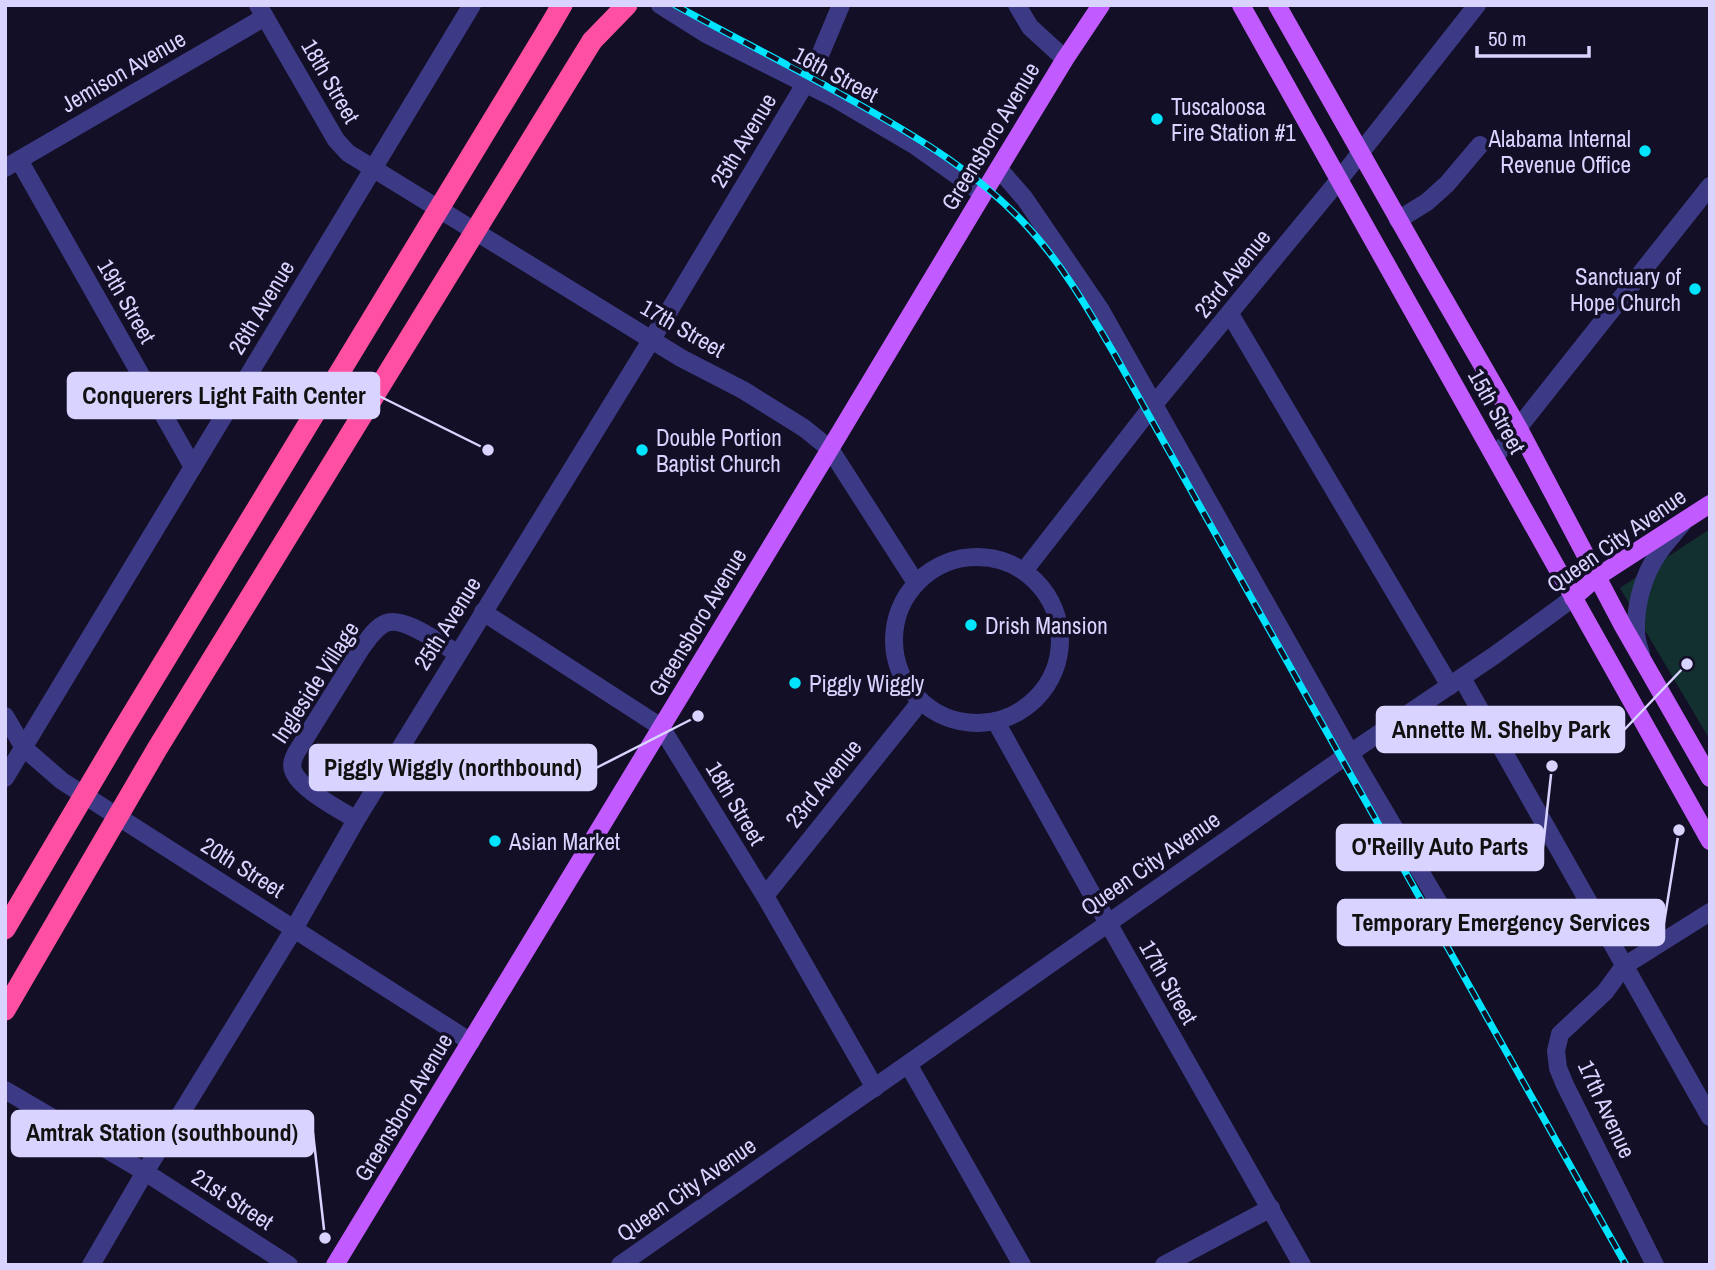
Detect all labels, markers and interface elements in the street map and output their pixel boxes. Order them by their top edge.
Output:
scale bar [1477,14,1589,58]
street label: Jemison Avenue [55,23,191,119]
text: 50 m [1488,24,1526,53]
street label: 18th Street [295,33,367,129]
street label: 16th Street [788,39,884,109]
street label: Greensboro Avenue [934,56,1046,216]
street label: 25th Avenue [703,87,783,193]
place label: Tuscaloosa Fire Station #1 [1171,91,1296,148]
marker: Tuscaloosa Fire Station #1 [1149,111,1165,127]
place label: Alabama Internal Revenue Office [1487,123,1631,180]
marker: Alabama Internal Revenue Office [1637,143,1653,159]
street label: 23rd Avenue [1187,222,1277,324]
street label: 19th Street [91,253,163,349]
street label: 26th Avenue [221,254,301,360]
place label: Sanctuary of Hope Church [1570,261,1682,318]
marker: Sanctuary of Hope Church [1687,281,1703,297]
street label: 17th Street [635,292,731,364]
street label: 15th Street [1461,363,1533,459]
callout: Conquerers Light Faith Center [68,373,379,418]
text: Conquerers Light Faith Center [82,379,366,411]
place label: Double Portion Baptist Church [656,422,782,479]
marker: Double Portion Baptist Church [634,442,650,458]
street label: Queen City Avenue [1540,480,1692,600]
street label: Greensboro Avenue [641,542,753,702]
street label: 25th Avenue [406,570,488,676]
place label: Drish Mansion [985,610,1108,641]
street label: Ingleside Village [264,615,366,749]
marker: Drish Mansion [963,617,979,633]
place label: Piggly Wiggly [809,668,925,699]
marker: Piggly Wiggly [787,675,803,691]
callout: Annette M. Shelby Park [1377,707,1624,752]
text: Annette M. Shelby Park [1392,713,1610,745]
street label: 23rd Avenue [778,732,868,834]
callout: Piggly Wiggly (northbound) [310,745,596,790]
text: Piggly Wiggly (northbound) [324,751,582,783]
street label: 18th Street [699,755,773,851]
street label: Queen City Avenue [1074,803,1226,923]
callout: O'Reilly Auto Parts [1337,825,1543,870]
place label: Asian Market [508,826,620,857]
street label: 20th Street [196,829,290,905]
text: O'Reilly Auto Parts [1352,830,1528,862]
marker: Asian Market [487,833,503,849]
callout: Temporary Emergency Services [1338,900,1664,945]
text: Temporary Emergency Services [1352,906,1650,938]
street label: 17th Street [1133,934,1205,1030]
street label: Greensboro Avenue [347,1027,459,1187]
street label: 17th Avenue [1571,1055,1643,1163]
callout: Amtrak Station (southbound) [12,1111,313,1156]
text: Amtrak Station (southbound) [26,1116,298,1148]
street label: Queen City Avenue [610,1129,762,1249]
street label: 21st Street [186,1161,280,1237]

